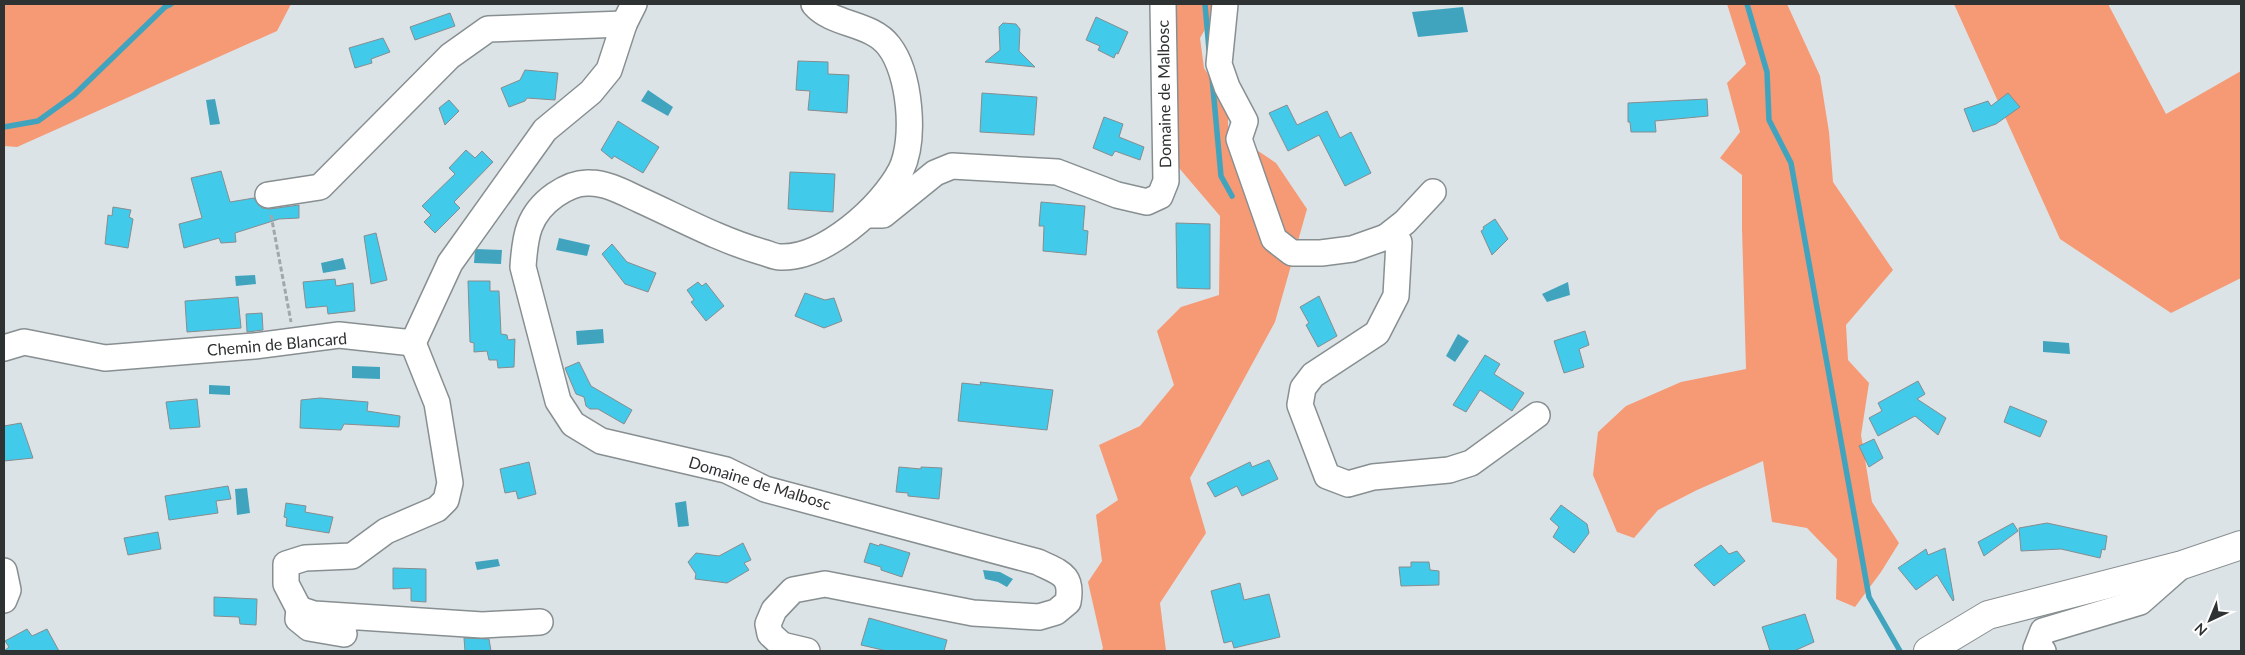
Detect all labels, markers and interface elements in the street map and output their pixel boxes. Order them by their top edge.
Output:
street label: Domaine de Malbosc [1153,19,1174,168]
street label: Chemin de Blancard [206,328,348,359]
street label: Domaine de Malbosc [687,452,834,513]
north arrow [2185,595,2235,645]
text: N [2191,620,2210,640]

